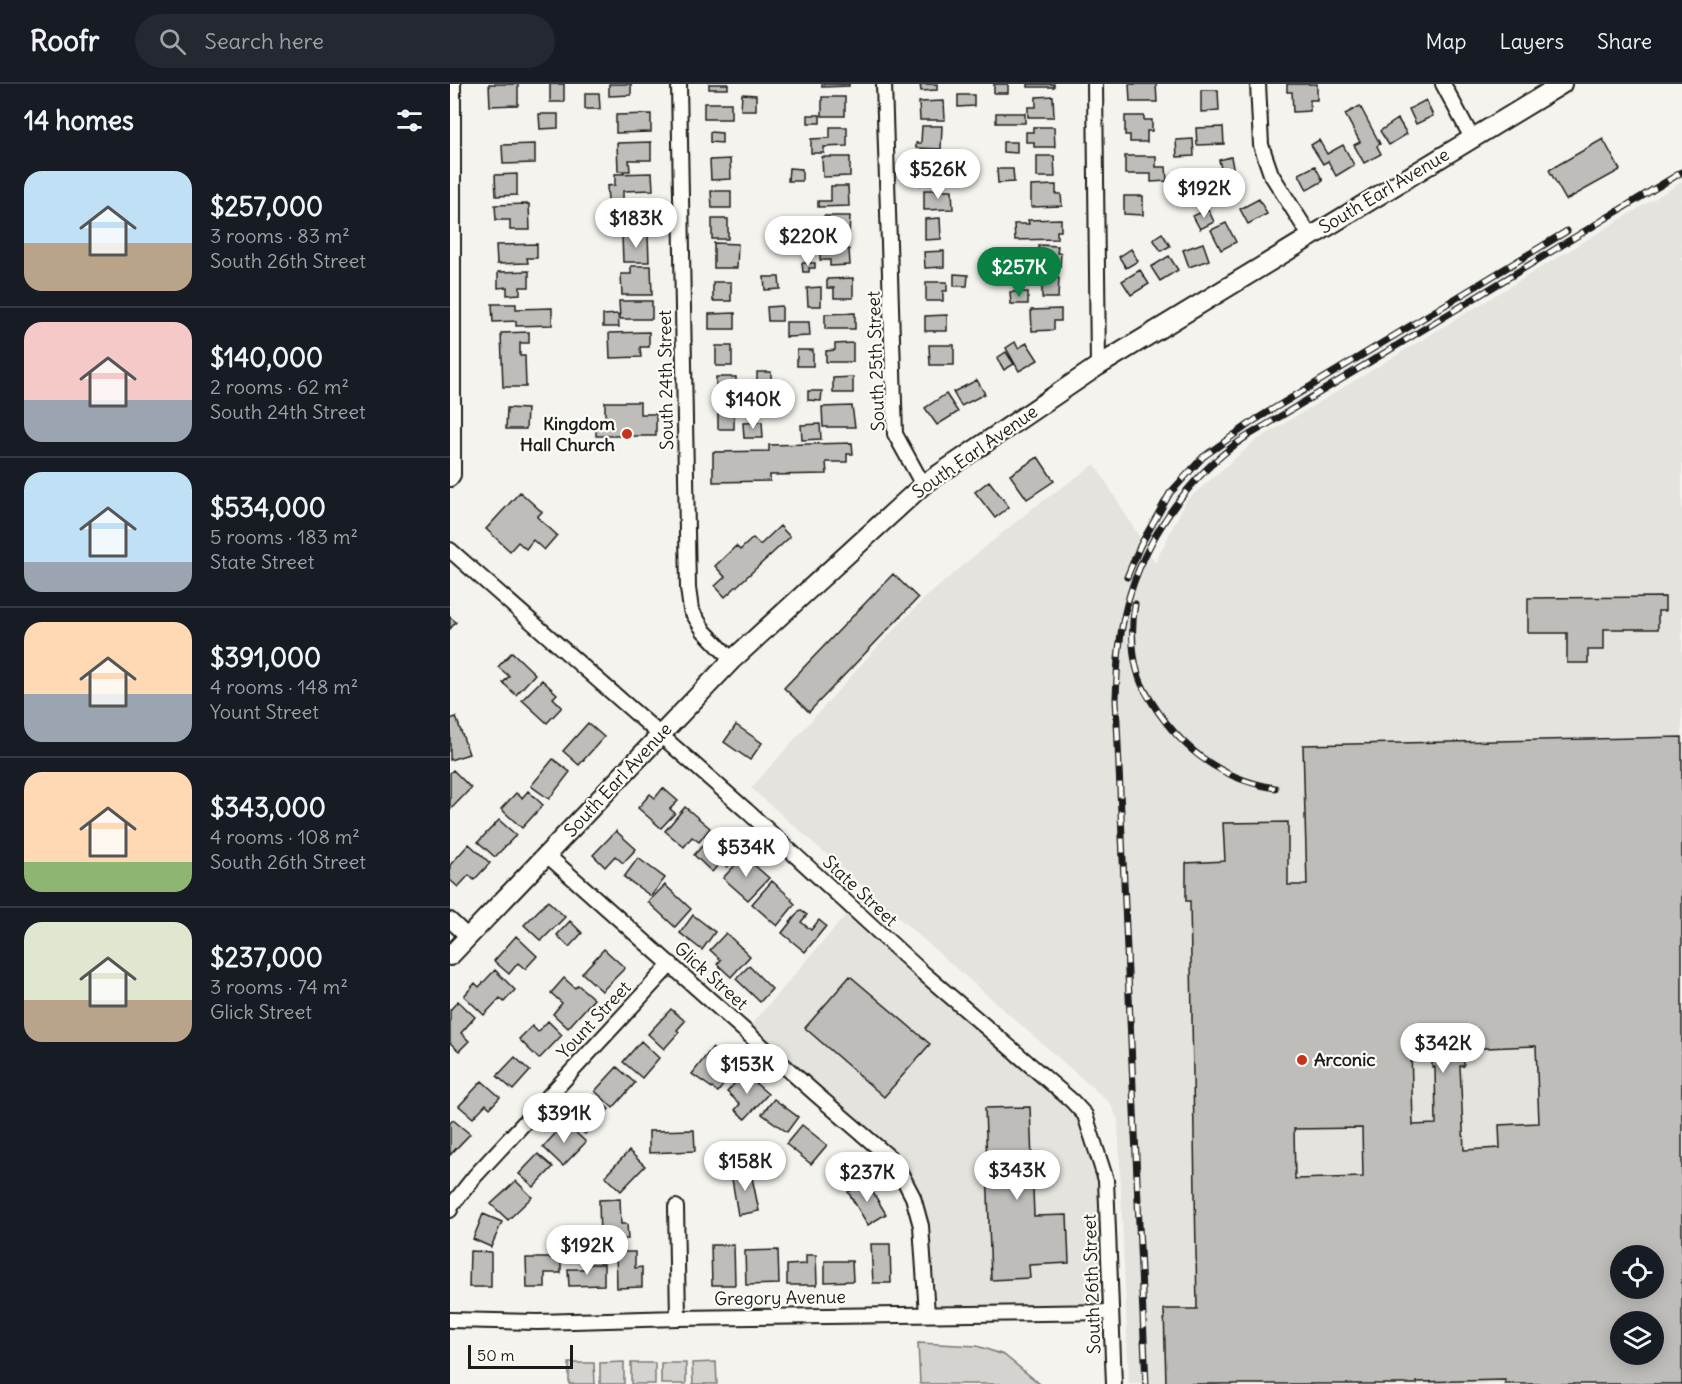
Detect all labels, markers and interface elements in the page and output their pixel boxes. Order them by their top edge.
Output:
search box [135,14,555,68]
text: Roofr [30,23,99,59]
icon: search [156,25,189,58]
text: Search here [204,27,324,55]
text: Map [1426,28,1466,55]
text: Layers [1499,28,1564,55]
text: Share [1597,28,1652,55]
text: 14 homes [24,104,134,137]
icon: filters [393,104,426,137]
street label: South Earl Avenue [1314,143,1453,239]
pin: $526K [896,149,980,200]
text: $526K [909,156,967,181]
pin: $192K [1162,168,1246,219]
text: $192K [1177,175,1231,200]
text: $257,000 [210,190,323,223]
icon: home [72,195,144,267]
pin: $183K [594,198,678,249]
text: $183K [609,205,663,230]
pin: $220K [766,216,850,267]
text: 3 rooms · 83 m² [210,223,350,248]
text: $220K [779,223,837,248]
pin: $257K [977,247,1061,298]
text: South 26th Street [210,248,366,273]
text: $257K [991,254,1047,279]
street label: South 25th Street [862,290,889,432]
street label: South 24th Street [653,310,678,450]
text: $140,000 [210,341,323,374]
icon: home [72,346,144,418]
text: 2 rooms · 62 m² [210,374,349,399]
pin: $140K [711,379,795,430]
text: $140K [725,386,781,411]
text: South 24th Street [210,399,366,424]
street label: South Earl Avenue [908,400,1042,503]
place label: Kingdom Hall Church [520,412,616,456]
marker: Kingdom Hall Church [620,427,634,441]
text: $534,000 [210,491,326,524]
icon: home [72,496,144,568]
text: 5 rooms · 183 m² [210,524,358,549]
text: State Street [210,549,314,574]
text: $391,000 [210,641,321,674]
icon: home [72,646,144,718]
text: 4 rooms · 148 m² [210,674,358,699]
text: Yount Street [210,699,319,724]
street label: South Earl Avenue [559,718,677,842]
text: $343,000 [210,791,326,824]
icon: home [72,796,144,868]
text: 4 rooms · 108 m² [210,824,360,849]
pin: $534K [704,827,788,878]
text: $534K [717,834,775,859]
text: South 26th Street [210,849,366,874]
street label: State Street [818,850,903,931]
street label: Glick Street [670,936,753,1015]
text: $237,000 [210,941,323,974]
icon: home [72,946,144,1018]
text: 3 rooms · 74 m² [210,974,348,999]
street label: Yount Street [552,976,635,1063]
text: Glick Street [210,999,312,1024]
pin: $342K [1401,1023,1485,1074]
text: $342K [1414,1030,1472,1055]
pin: $153K [705,1044,789,1095]
place label: Arconic [1314,1048,1375,1071]
text: $153K [720,1051,774,1076]
marker: Arconic [1295,1053,1309,1067]
pin: $391K [522,1093,606,1144]
text: $391K [537,1100,591,1125]
pin: $158K [703,1141,787,1192]
text: $158K [718,1148,772,1173]
pin: $343K [975,1150,1059,1201]
pin: $237K [825,1152,909,1203]
text: $343K [988,1157,1046,1182]
text: $237K [839,1159,895,1184]
street label: South 26th Street [1078,1213,1105,1355]
pin: $192K [545,1225,629,1276]
text: $192K [560,1232,614,1257]
map controls [1610,1245,1664,1365]
button: locate [1610,1245,1664,1299]
street label: Gregory Avenue [714,1285,846,1310]
button: layers [1610,1311,1664,1365]
scale bar [468,1342,573,1370]
text: 50 m [477,1345,515,1365]

